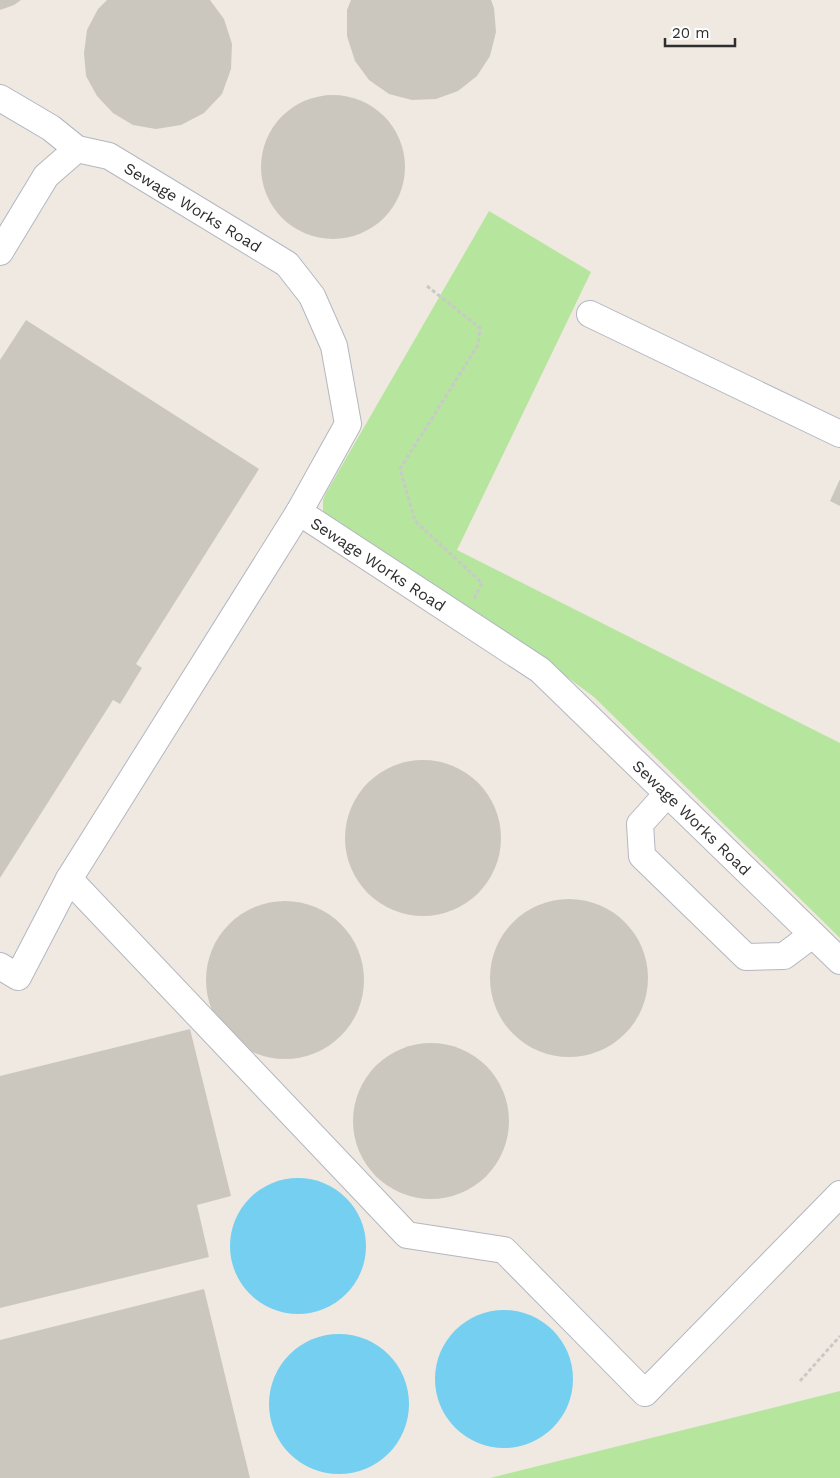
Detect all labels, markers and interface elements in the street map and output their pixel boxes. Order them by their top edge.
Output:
scale bar [665,15,735,47]
text: 20 m [672,24,710,42]
street label: Sewage Works Road [121,158,265,256]
street label: Sewage Works Road [307,513,449,615]
street label: Sewage Works Road [629,756,755,879]

